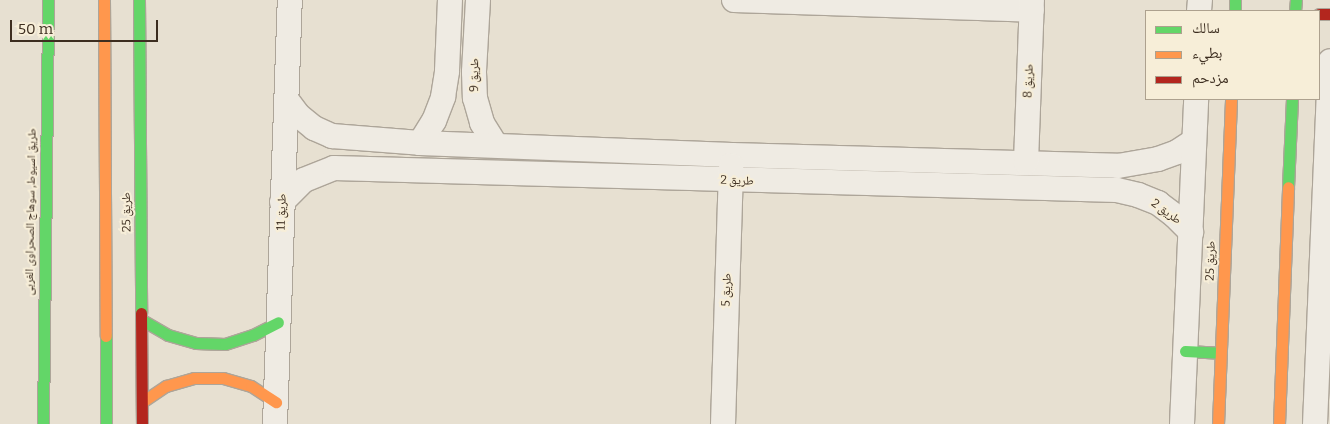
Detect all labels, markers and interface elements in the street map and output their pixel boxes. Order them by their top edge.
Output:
scale bar [12,10,160,42]
legend [1145,10,1320,100]
text: سالك [1192,19,1220,37]
text: 50 m [18,20,53,38]
text: بطيء [1192,44,1222,62]
street label: طريق 9 [468,58,482,92]
street label: طريق 8 [1021,64,1037,98]
text: مزدحم [1192,69,1229,87]
street label: طريق اسيوط, سوهاج الصحراوى الغربى [22,128,40,296]
street label: طريق 2 [720,173,754,189]
street label: طريق 25 [119,192,135,232]
street label: طريق 11 [274,193,290,231]
street label: طريق 2 [1148,196,1184,228]
street label: طريق 25 [1203,241,1219,281]
street label: طريق 5 [719,273,735,307]

